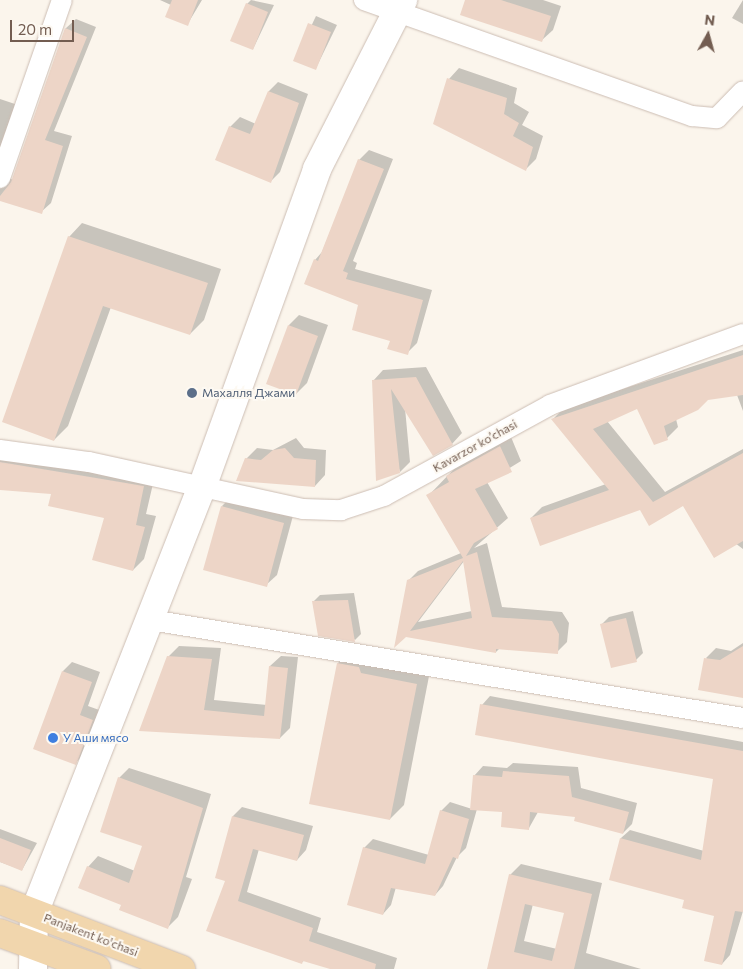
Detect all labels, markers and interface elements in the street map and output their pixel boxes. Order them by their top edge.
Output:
scale bar [12,10,76,42]
north arrow [683,10,733,60]
text: N [704,11,716,29]
text: 20 m [18,20,52,38]
place label: Махалля Джами [202,386,295,400]
marker: Махалля Джами [186,387,198,399]
street label: Kavarzor ko’chasi [430,417,520,475]
place label: У Аши мясо [63,731,129,745]
marker: У Аши мясо [47,732,59,744]
street label: Panjakent ko'chasi [42,910,140,960]

